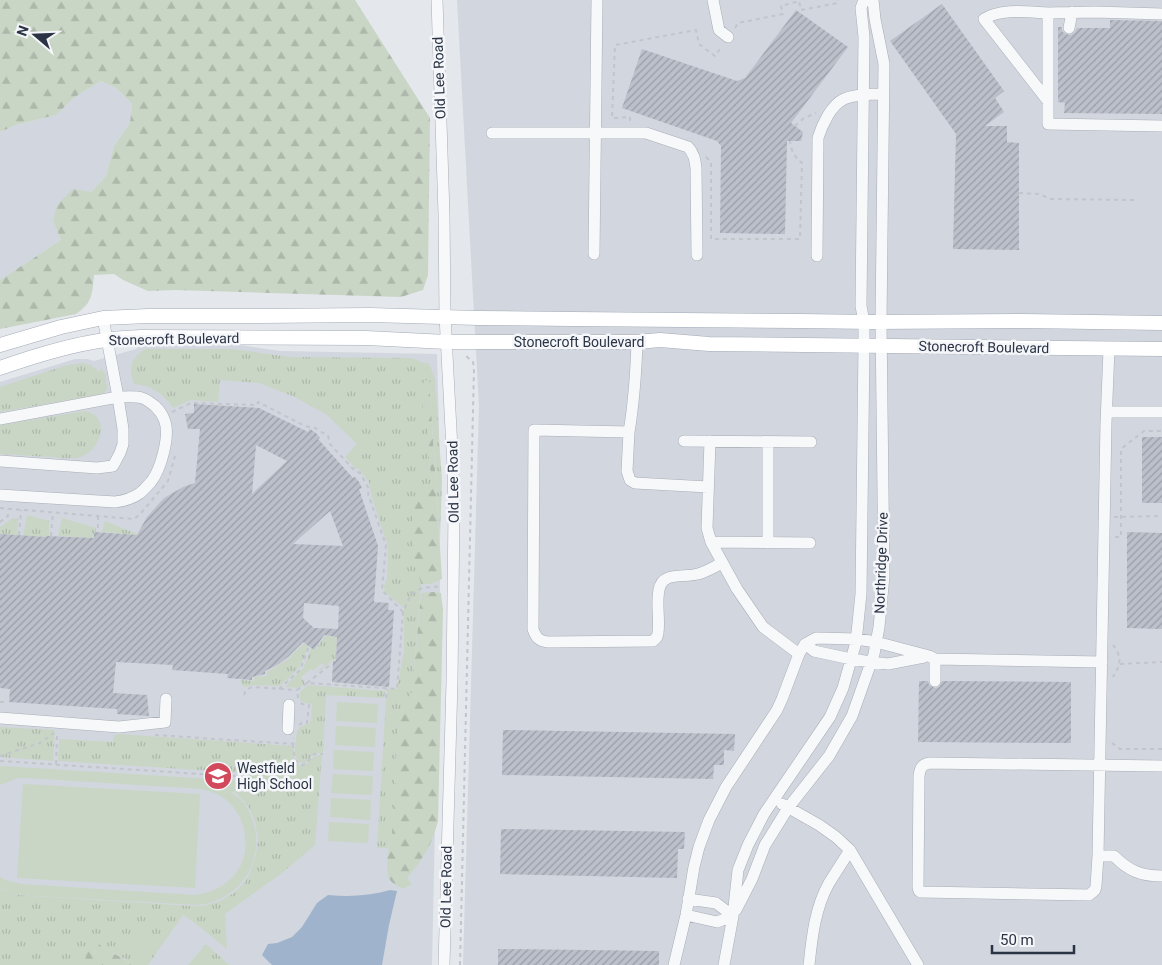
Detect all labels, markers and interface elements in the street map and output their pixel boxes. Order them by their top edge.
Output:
north arrow [10,10,60,60]
text: N [14,23,32,38]
street label: Old Lee Road [430,37,448,119]
street label: Stonecroft Boulevard [109,330,239,348]
street label: Stonecroft Boulevard [514,334,644,350]
street label: Stonecroft Boulevard [919,338,1049,356]
street label: Old Lee Road [444,441,462,523]
street label: Northridge Drive [871,512,891,614]
place label: Westfield High School [237,760,312,792]
school or university icon: Westfield High School [203,761,233,791]
street label: Old Lee Road [437,846,455,928]
scale bar [992,922,1074,954]
text: 50 m [1000,931,1034,949]

